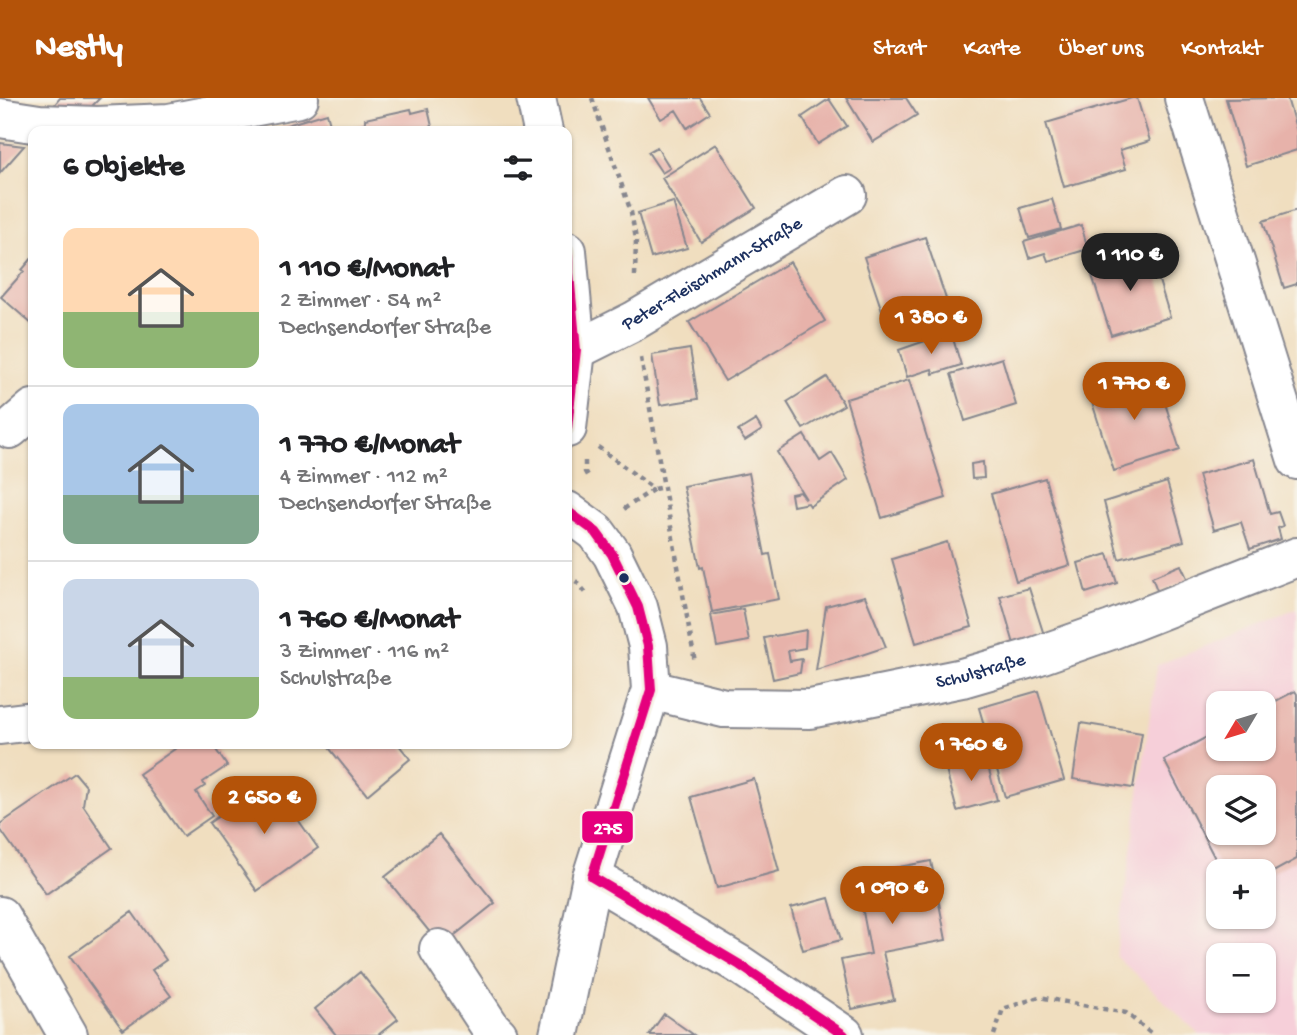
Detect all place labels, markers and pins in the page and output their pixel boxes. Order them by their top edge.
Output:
pin: 1 110 € [1065,234,1195,293]
pin: 1 380 € [866,296,996,356]
pin: 1 770 € [1069,362,1199,422]
unlabelled marker [617,571,631,585]
pin: 1 760 € [906,724,1036,783]
pin: 2 650 € [199,776,329,836]
pin: 1 090 € [827,866,957,926]

